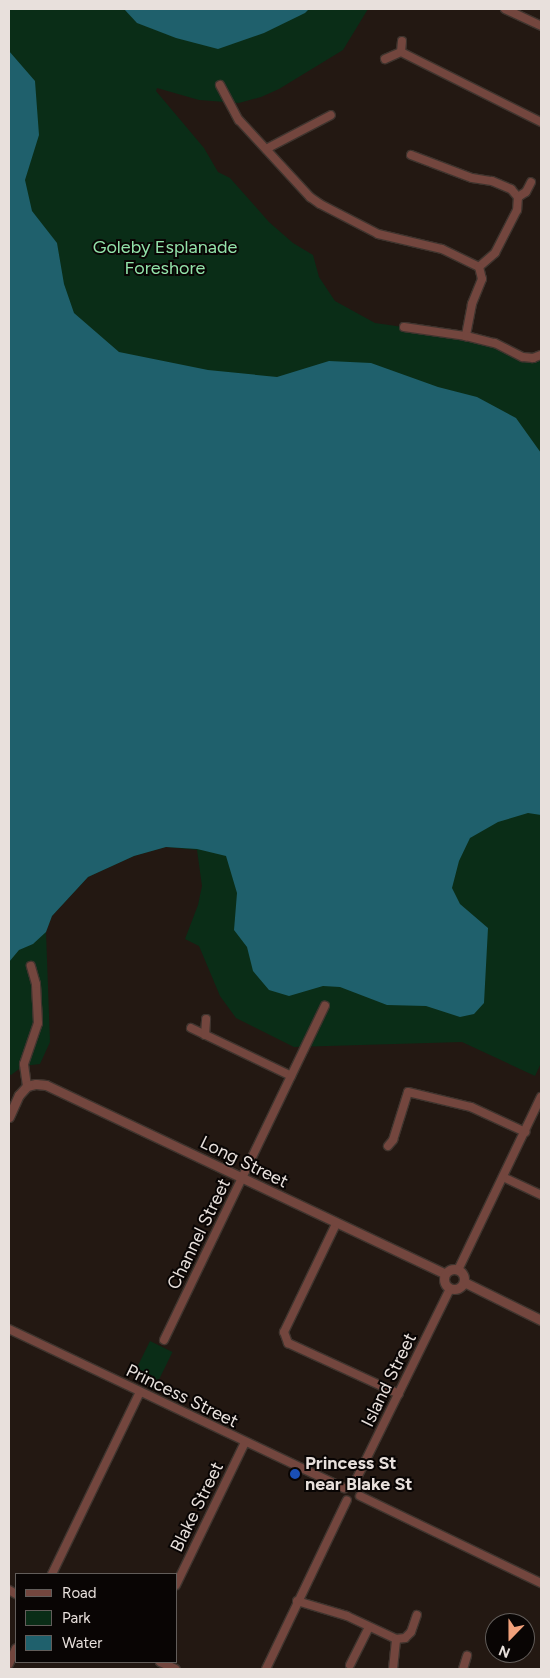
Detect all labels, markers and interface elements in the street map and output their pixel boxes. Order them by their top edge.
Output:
park label: Goleby Esplanade Foreshore [93,237,237,280]
street label: Long Street [196,1131,292,1193]
street label: Channel Street [163,1175,235,1293]
street label: Island Street [357,1329,421,1431]
street label: Princess Street [123,1360,241,1432]
place label: Princess St near Blake St [305,1453,413,1496]
street label: Blake Street [166,1459,228,1555]
marker: Princess St near Blake St [289,1468,301,1480]
legend [15,1573,178,1663]
text: Road [62,1584,97,1602]
text: Park [62,1609,91,1627]
north arrow [485,1613,535,1663]
text: Water [62,1634,102,1652]
text: N [496,1642,513,1661]

